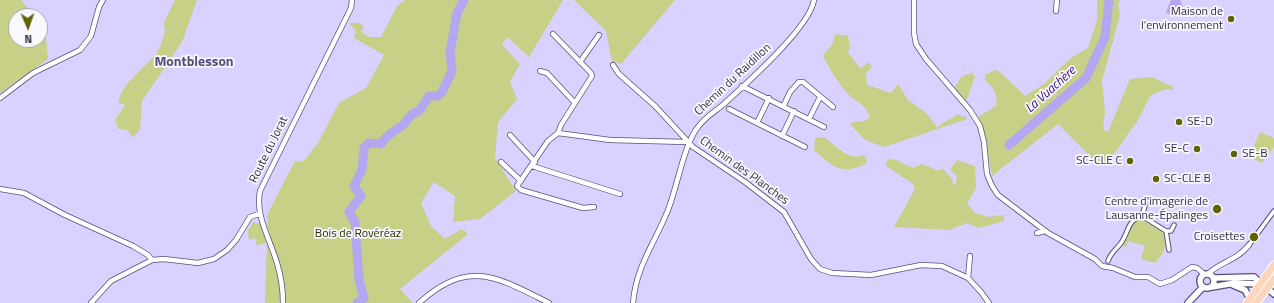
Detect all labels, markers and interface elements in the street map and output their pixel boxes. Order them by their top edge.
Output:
place label: Maison de l'environnement [1141,5,1223,33]
north arrow [8,8,48,48]
marker: Maison de l'environnement [1226,14,1236,24]
text: N [24,31,32,47]
street label: Chemin du Raidillon [692,41,774,119]
district label: Montblesson [154,55,234,71]
water label: La Vuachère [1023,63,1079,117]
street label: Route du Jorat [247,114,291,186]
place label: SE-D [1187,115,1213,129]
marker: SE-D [1174,117,1184,127]
street label: Chemin des Planches [696,134,792,208]
place label: SE-C [1164,142,1189,156]
marker: SE-C [1192,144,1202,154]
place label: SE-B [1242,147,1268,161]
marker: SE-B [1229,149,1239,159]
place label: SC-CLE C [1076,154,1122,168]
marker: SC-CLE C [1125,156,1135,166]
place label: SC-CLE B [1164,172,1211,186]
marker: SC-CLE B [1151,174,1161,184]
place label: Centre d'imagerie de Lausanne-Épalinges [1105,195,1208,223]
marker: Centre d'imagerie de Lausanne-Épalinges [1211,203,1223,215]
park label: Bois de Rovéréaz [315,227,401,241]
place label: Croisettes [1194,230,1245,244]
marker: Croisettes [1248,231,1260,243]

